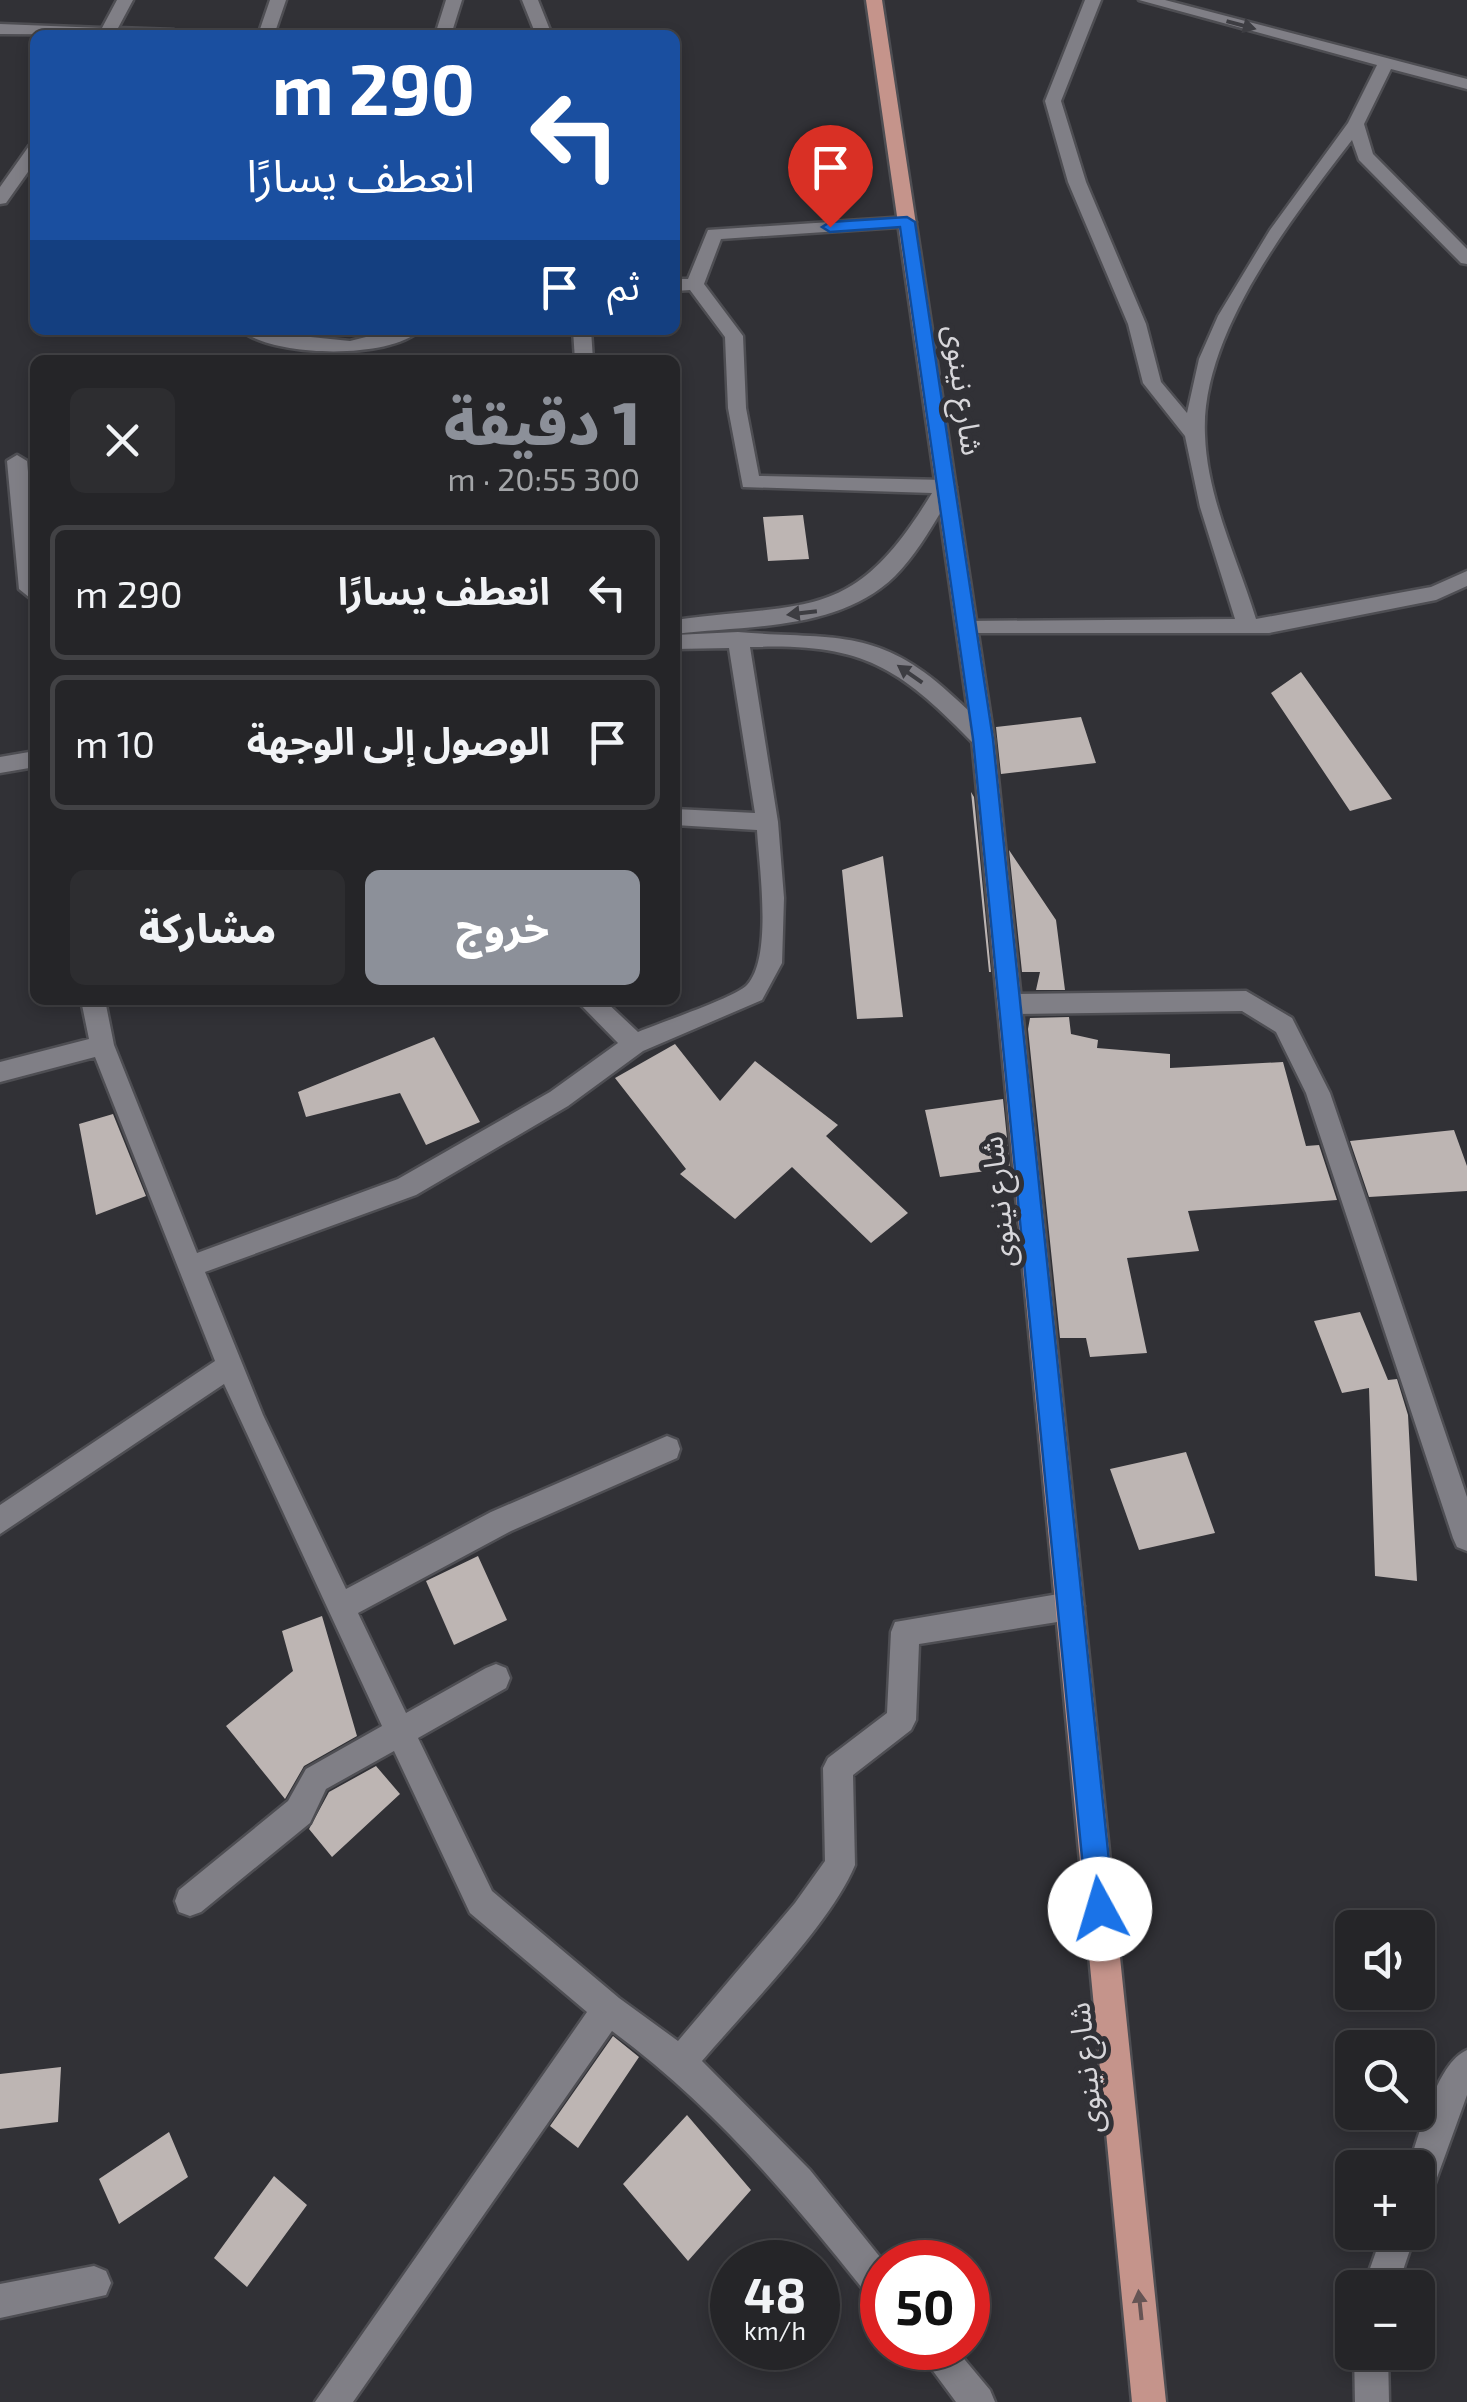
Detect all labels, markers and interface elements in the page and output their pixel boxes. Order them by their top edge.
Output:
one-way arrow [1226,17,1257,33]
text: 290 m [272,45,475,129]
icon: left [510,70,640,200]
pin [788,125,873,228]
icon: arrive [803,140,858,195]
text: انعطف يسارًا [246,147,475,201]
icon: arrive [532,260,587,315]
text: ثم [607,262,640,308]
street label: شارع نينوى [932,322,992,459]
text: 1 دقيقة [443,385,640,457]
button: close [70,388,175,493]
text: 300 m · 20:55 [447,459,640,497]
icon: left [580,565,635,620]
text: انعطف يسارًا [338,567,550,613]
text: 290 m [75,570,183,616]
one-way arrow [786,605,817,621]
one-way arrow [897,665,924,684]
icon: arrive [580,715,635,770]
text: الوصول إلى الوجهة [247,717,550,763]
text: 10 m [75,720,155,766]
button: مشاركة [70,870,345,985]
button: خروج [365,870,640,985]
street label: شارع نينوى [972,1134,1028,1269]
position arrow [1048,1857,1152,1961]
map controls [1335,1910,1435,2370]
button: sound [1335,1910,1435,2010]
street label: شارع نينوى [1059,2000,1115,2135]
button: search [1335,2030,1435,2130]
button: + [1335,2150,1435,2250]
speed limit sign: 50 [860,2240,990,2370]
text: 48 [744,2263,807,2323]
button: − [1335,2270,1435,2370]
one-way arrow [1131,2289,1147,2320]
text: km/h [744,2315,806,2345]

